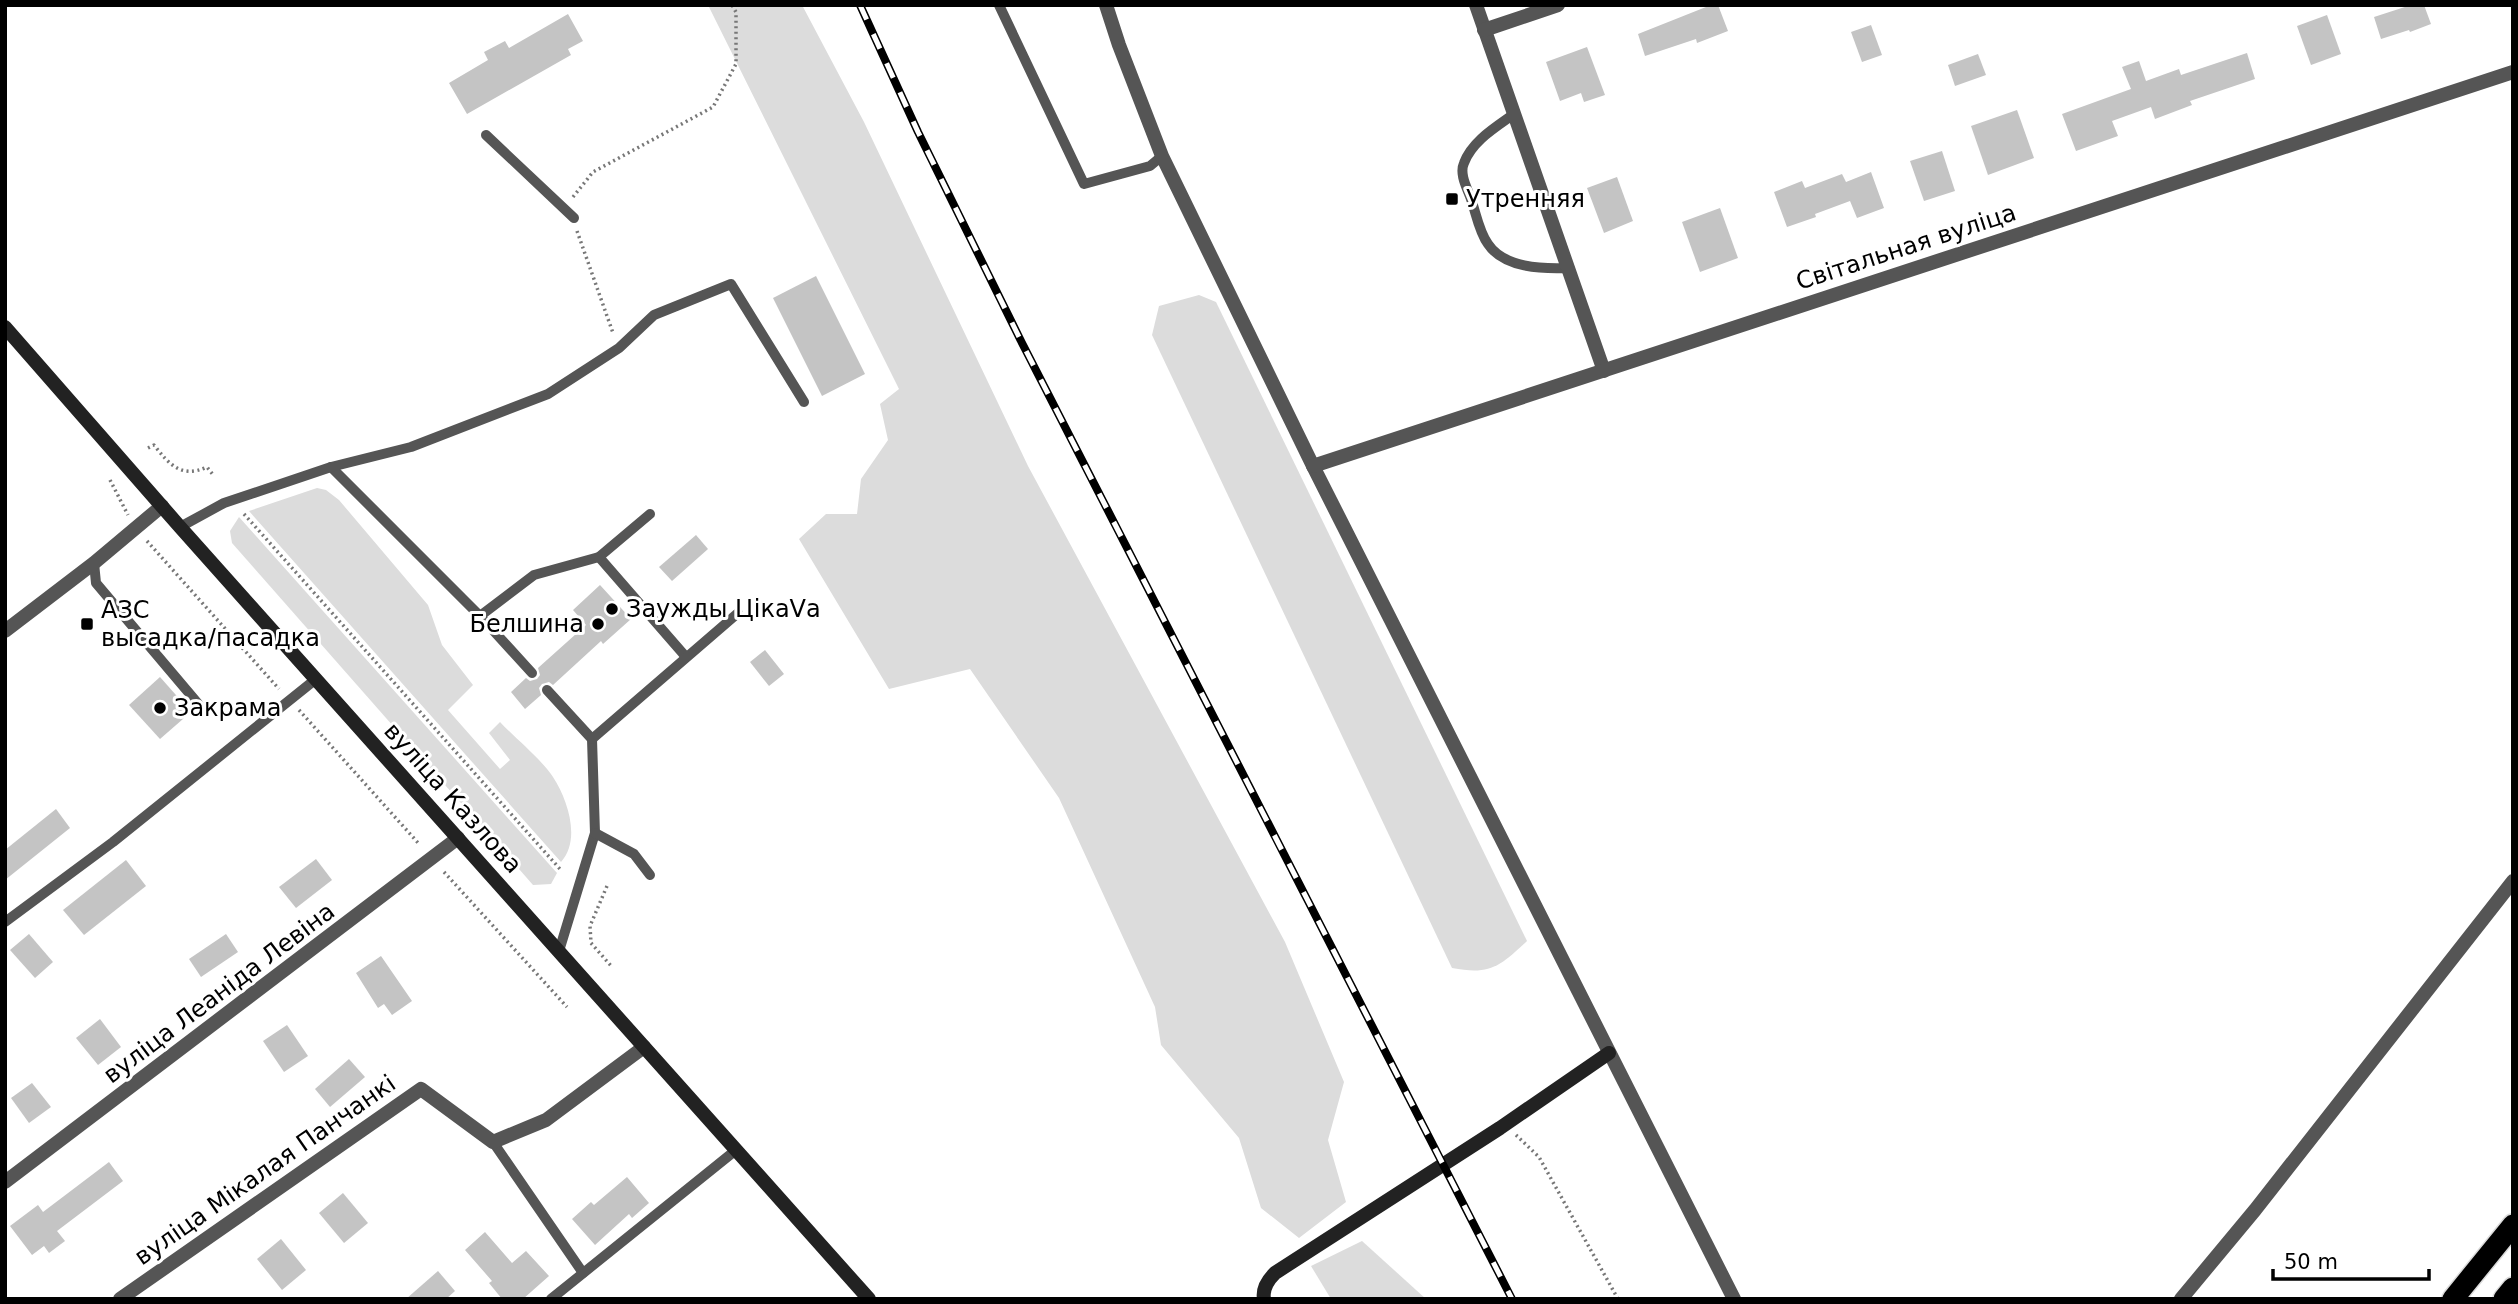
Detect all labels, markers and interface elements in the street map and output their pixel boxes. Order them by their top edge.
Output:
place label: Утренняя [1466,185,1585,213]
marker: Утренняя [1444,191,1460,207]
street label: Світальная вуліца [1792,198,2020,296]
place label: Заужды ЦікаVа [626,595,821,623]
place label: АЗС высадка/пасадка [101,596,320,652]
marker: Заужды ЦікаVа [604,601,620,617]
place label: Белшина [469,610,584,638]
marker: АЗС высадка/пасадка [79,616,95,632]
marker: Белшина [590,616,606,632]
place label: Закрама [174,694,281,722]
marker: Закрама [152,700,168,716]
street label: вуліца Казлова [378,717,528,879]
street label: вуліца Леаніда Левіна [98,897,340,1089]
street label: вуліца Мікалая Панчанкі [129,1069,401,1271]
scale bar [2273,1238,2429,1282]
text: 50 m [2284,1250,2338,1274]

